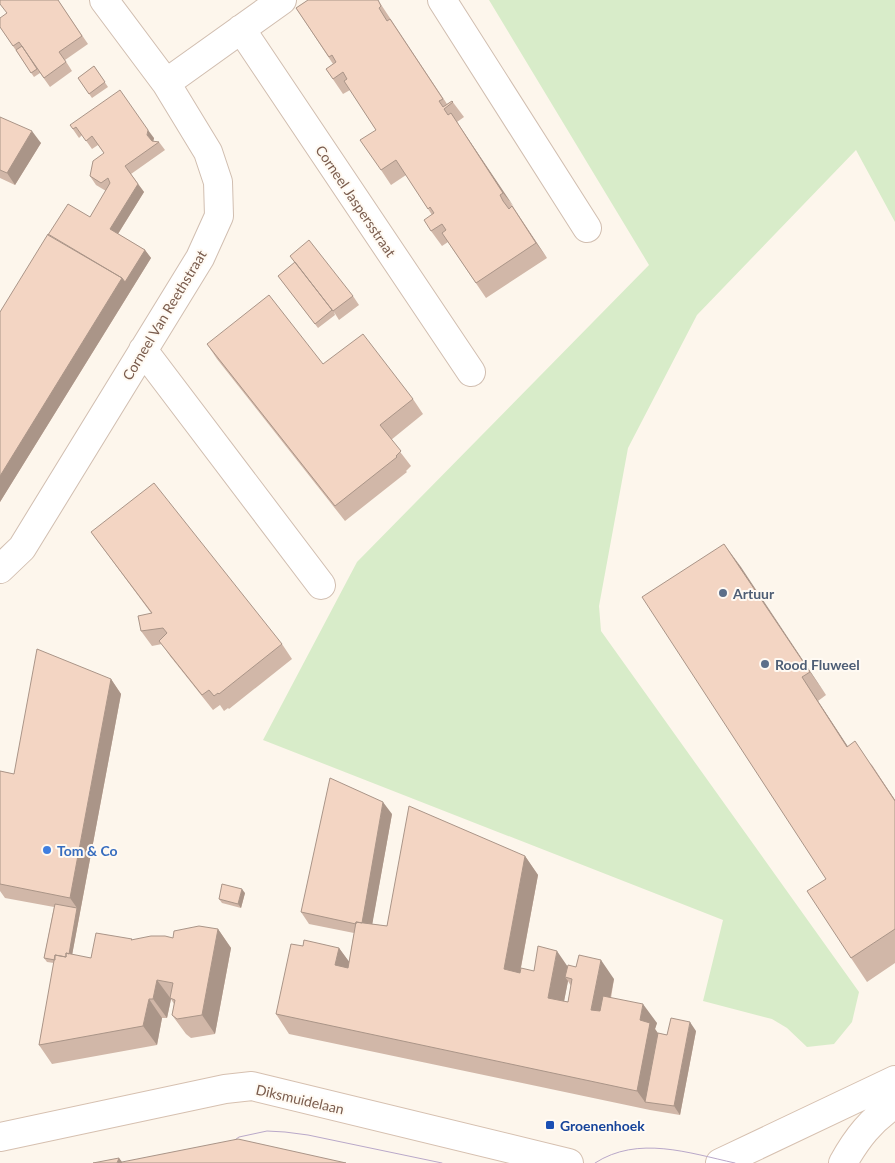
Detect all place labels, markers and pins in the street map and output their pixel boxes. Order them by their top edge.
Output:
place label: Artuur [732,585,775,602]
marker: Artuur [717,587,729,599]
place label: Rood Fluweel [775,656,860,673]
marker: Rood Fluweel [759,658,771,670]
place label: Tom & Co [57,842,118,859]
marker: Tom & Co [41,844,53,856]
place label: Groenenhoek [560,1117,645,1134]
marker: Groenenhoek [544,1119,556,1131]

